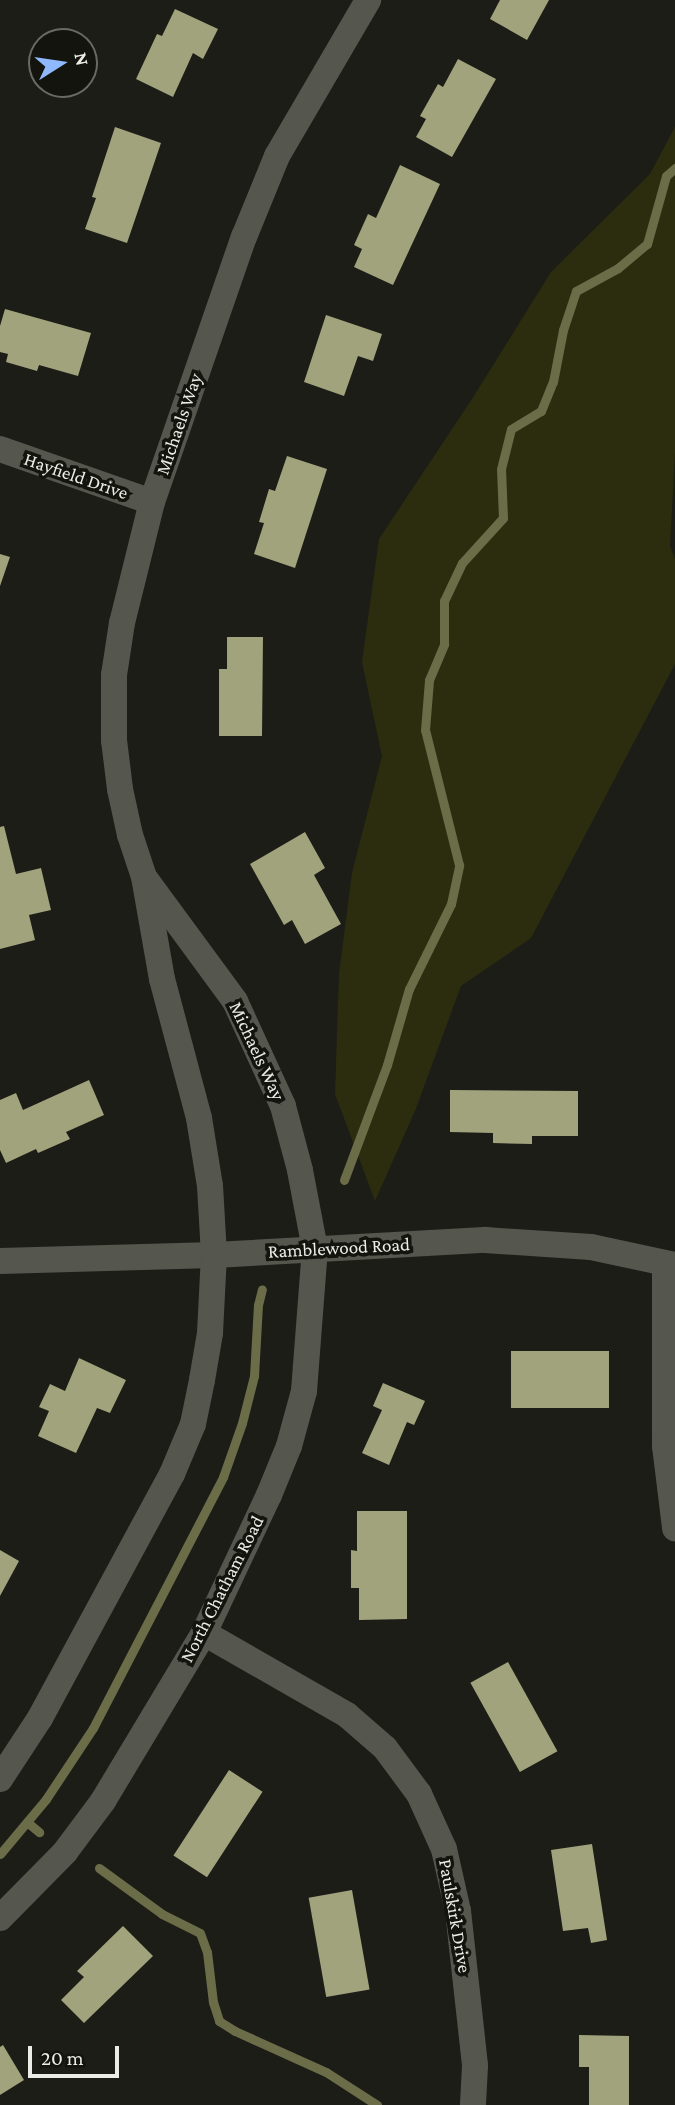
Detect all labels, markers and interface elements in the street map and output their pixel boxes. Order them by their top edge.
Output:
north arrow [28,28,98,98]
text: N [70,50,94,67]
street label: Michaels Way [151,370,207,478]
street label: Hayfield Drive [21,448,131,504]
street label: Michaels Way [224,998,290,1104]
street label: Ramblewood Road [267,1233,411,1263]
street label: North Chatham Road [175,1512,269,1666]
street label: Paulskirk Drive [434,1857,476,1975]
scale bar [32,2032,122,2076]
text: 20 m [41,2046,84,2070]

